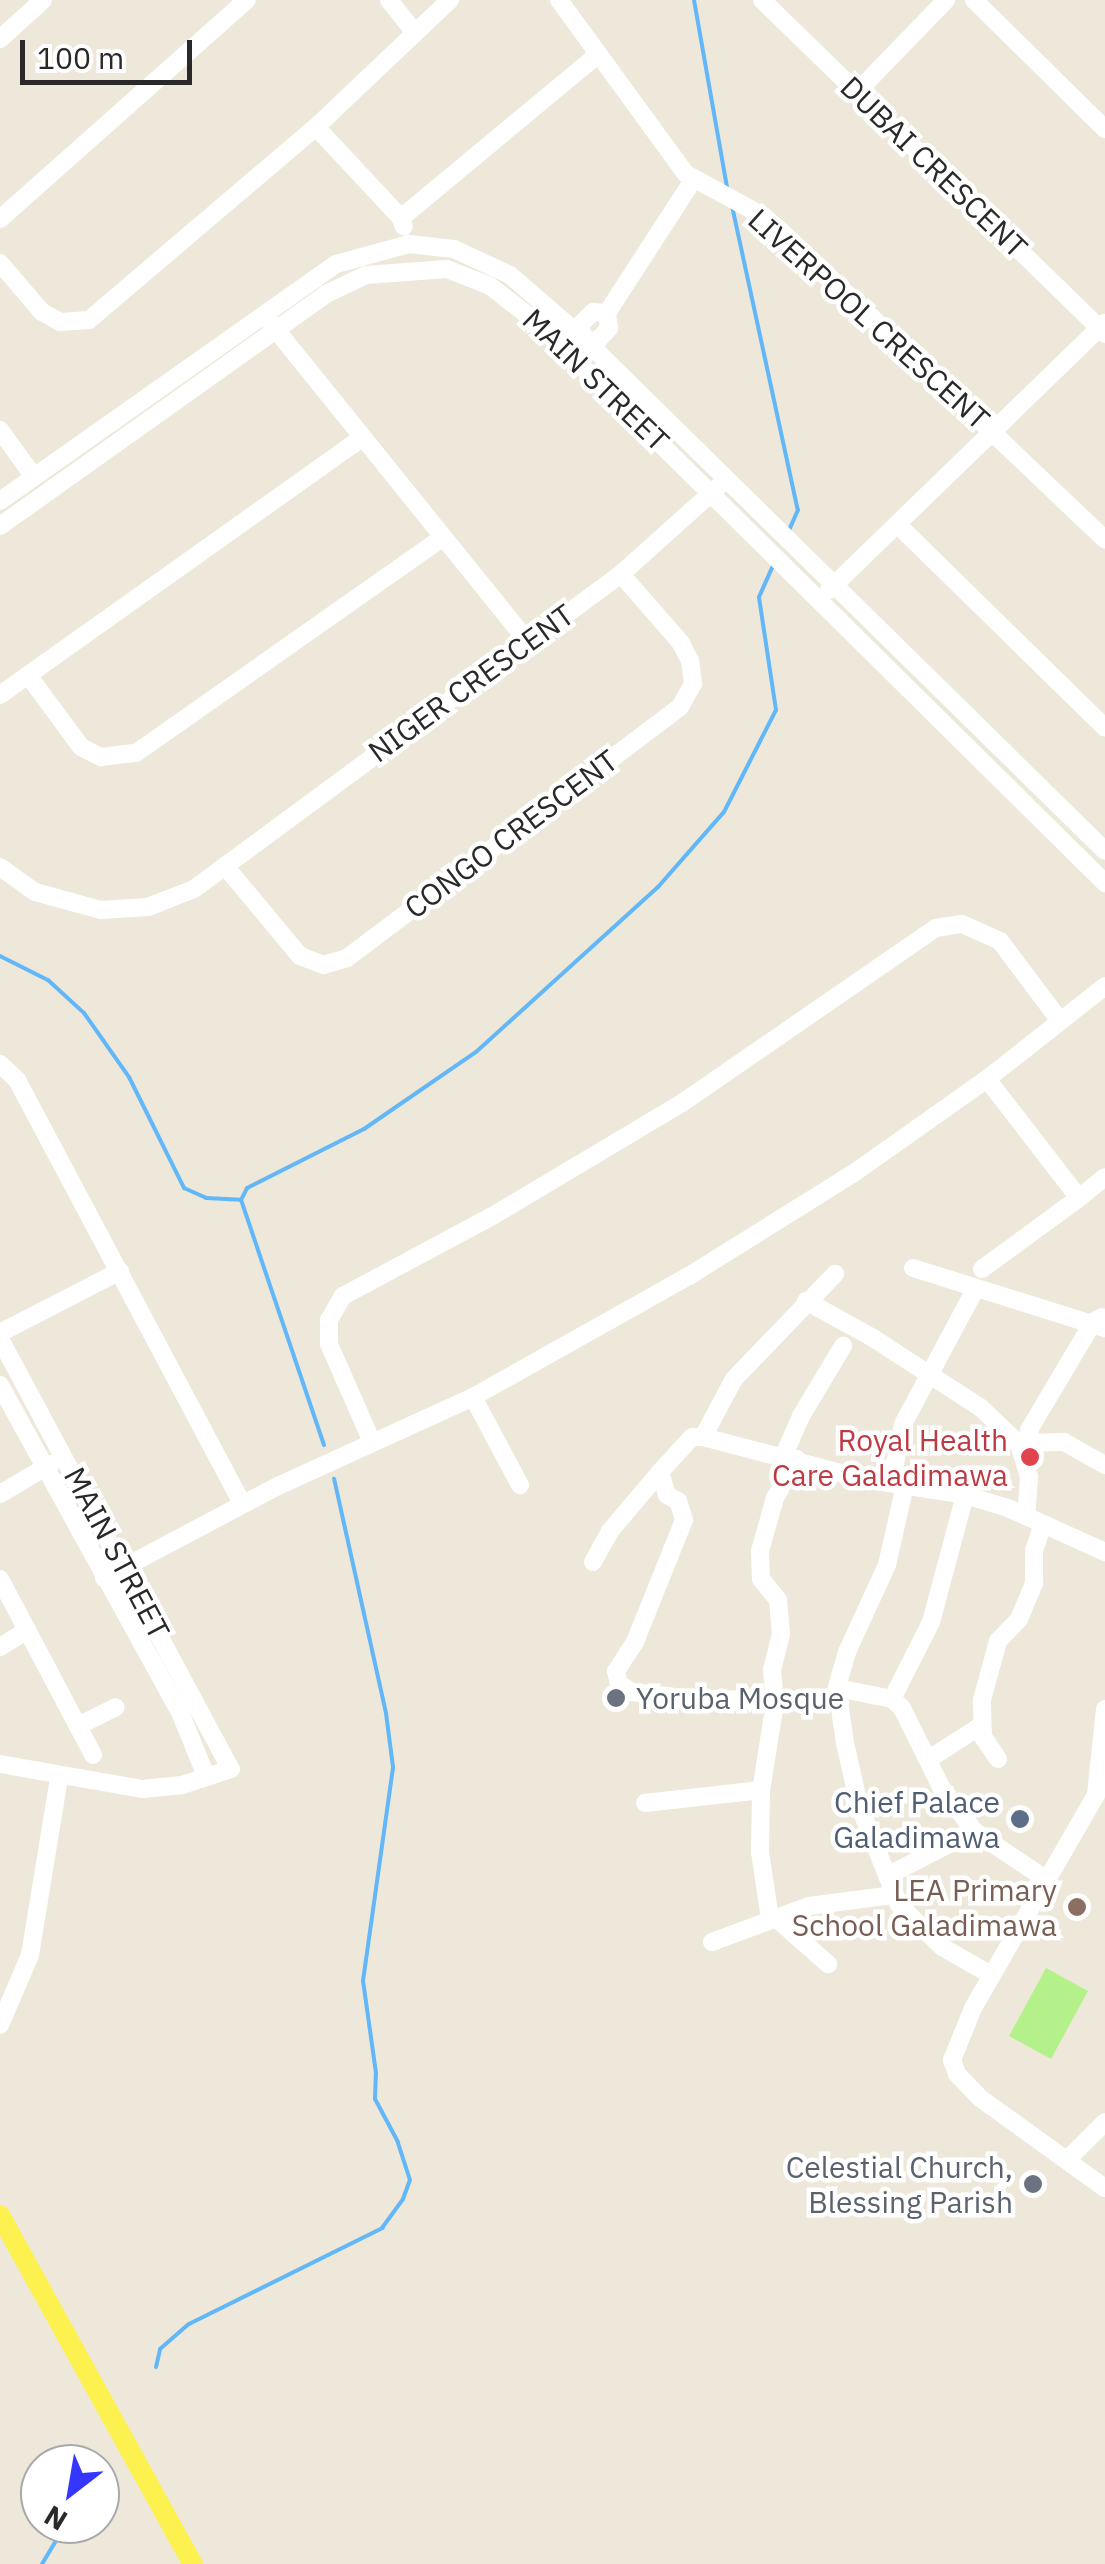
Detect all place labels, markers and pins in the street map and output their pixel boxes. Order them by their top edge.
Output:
place label: Royal Health Care Galadimawa [772,1422,1008,1492]
marker: Royal Health Care Galadimawa [1017,1444,1043,1470]
place label: Yoruba Mosque [636,1680,844,1716]
marker: Yoruba Mosque [605,1687,627,1709]
place label: Chief Palace Galadimawa [833,1784,1000,1854]
marker: Chief Palace Galadimawa [1009,1808,1031,1830]
place label: LEA Primary School Galadimawa [792,1872,1057,1942]
marker: LEA Primary School Galadimawa [1066,1896,1088,1918]
place label: Celestial Church, Blessing Parish [786,2149,1013,2220]
marker: Celestial Church, Blessing Parish [1022,2173,1044,2195]

